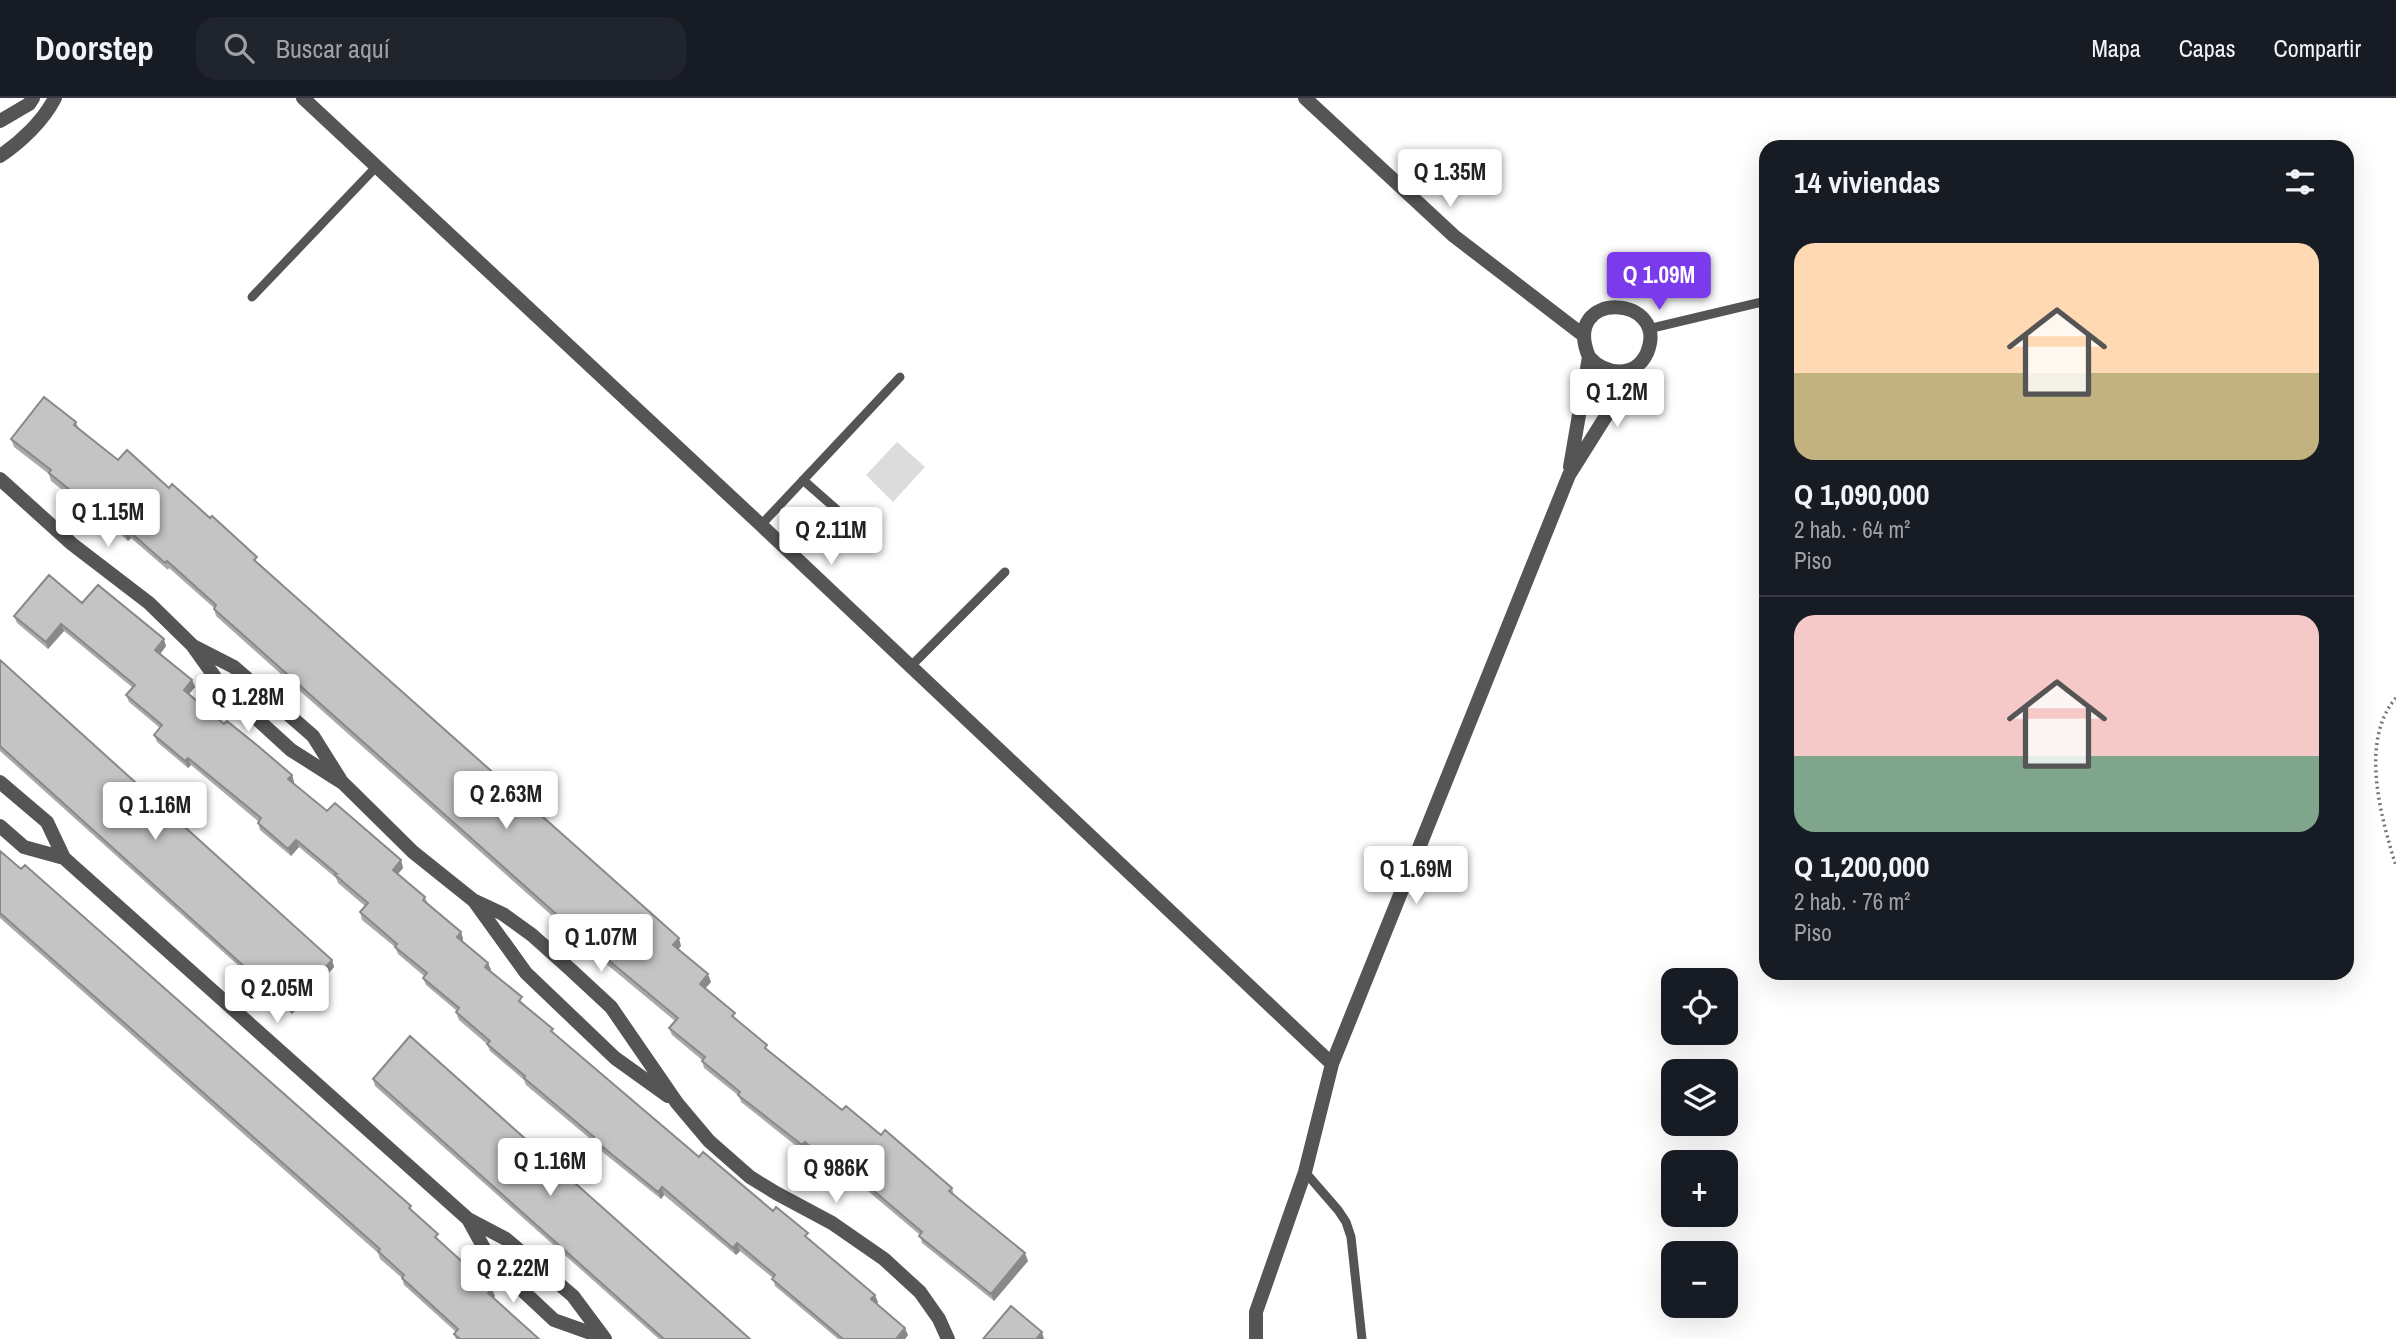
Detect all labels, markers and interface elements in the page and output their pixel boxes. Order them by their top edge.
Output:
search box [196,17,686,80]
text: Doorstep [35,26,154,70]
icon: search [220,29,258,67]
text: Buscar aquí [276,31,390,66]
text: Mapa [2091,32,2141,64]
text: Capas [2179,32,2236,64]
text: Compartir [2274,32,2361,64]
pin: Q 1.35M [1385,150,1515,209]
text: Q 1.35M [1414,156,1486,187]
text: 14 viviendas [1794,162,1940,202]
icon: filters [2281,163,2319,201]
pin: Q 1.09M [1594,252,1724,312]
text: Q 1.09M [1623,259,1695,290]
icon: home [1994,289,2120,415]
pin: Q 1.2M [1560,370,1674,429]
text: Q 1.2M [1586,376,1648,407]
text: Q 1,090,000 [1794,474,1929,514]
pin: Q 1.15M [43,490,173,549]
text: Q 1.15M [72,496,144,527]
pin: Q 2.11M [766,508,896,567]
text: Q 2.11M [795,514,867,545]
text: 2 hab. · 64 m² [1794,514,1910,545]
text: Piso [1794,545,1832,576]
icon: home [1994,661,2120,787]
pin: Q 1.28M [183,674,313,734]
text: Q 1.28M [212,681,284,712]
pin: Q 2.63M [441,772,571,831]
text: Q 2.63M [470,778,542,809]
pin: Q 1.16M [90,782,220,842]
text: Q 1.16M [119,789,191,820]
pin: Q 1.69M [1351,846,1481,906]
text: Q 1,200,000 [1794,846,1929,886]
text: Q 1.69M [1380,853,1452,884]
text: 2 hab. · 76 m² [1794,886,1910,917]
pin: Q 1.07M [536,914,666,974]
text: Piso [1794,917,1832,948]
text: Q 1.07M [565,921,637,952]
pin: Q 2.05M [212,965,342,1025]
map controls [1661,968,1738,1318]
button: locate [1661,968,1738,1045]
text: Q 2.05M [241,972,313,1003]
button: layers [1661,1059,1738,1136]
pin: Q 1.16M [485,1138,615,1198]
text: Q 1.16M [514,1145,586,1176]
pin: Q 986K [779,1146,893,1205]
button: + [1661,1150,1738,1227]
text: Q 986K [804,1152,869,1183]
button: − [1661,1241,1738,1318]
pin: Q 2.22M [448,1246,578,1305]
text: Q 2.22M [477,1252,549,1283]

